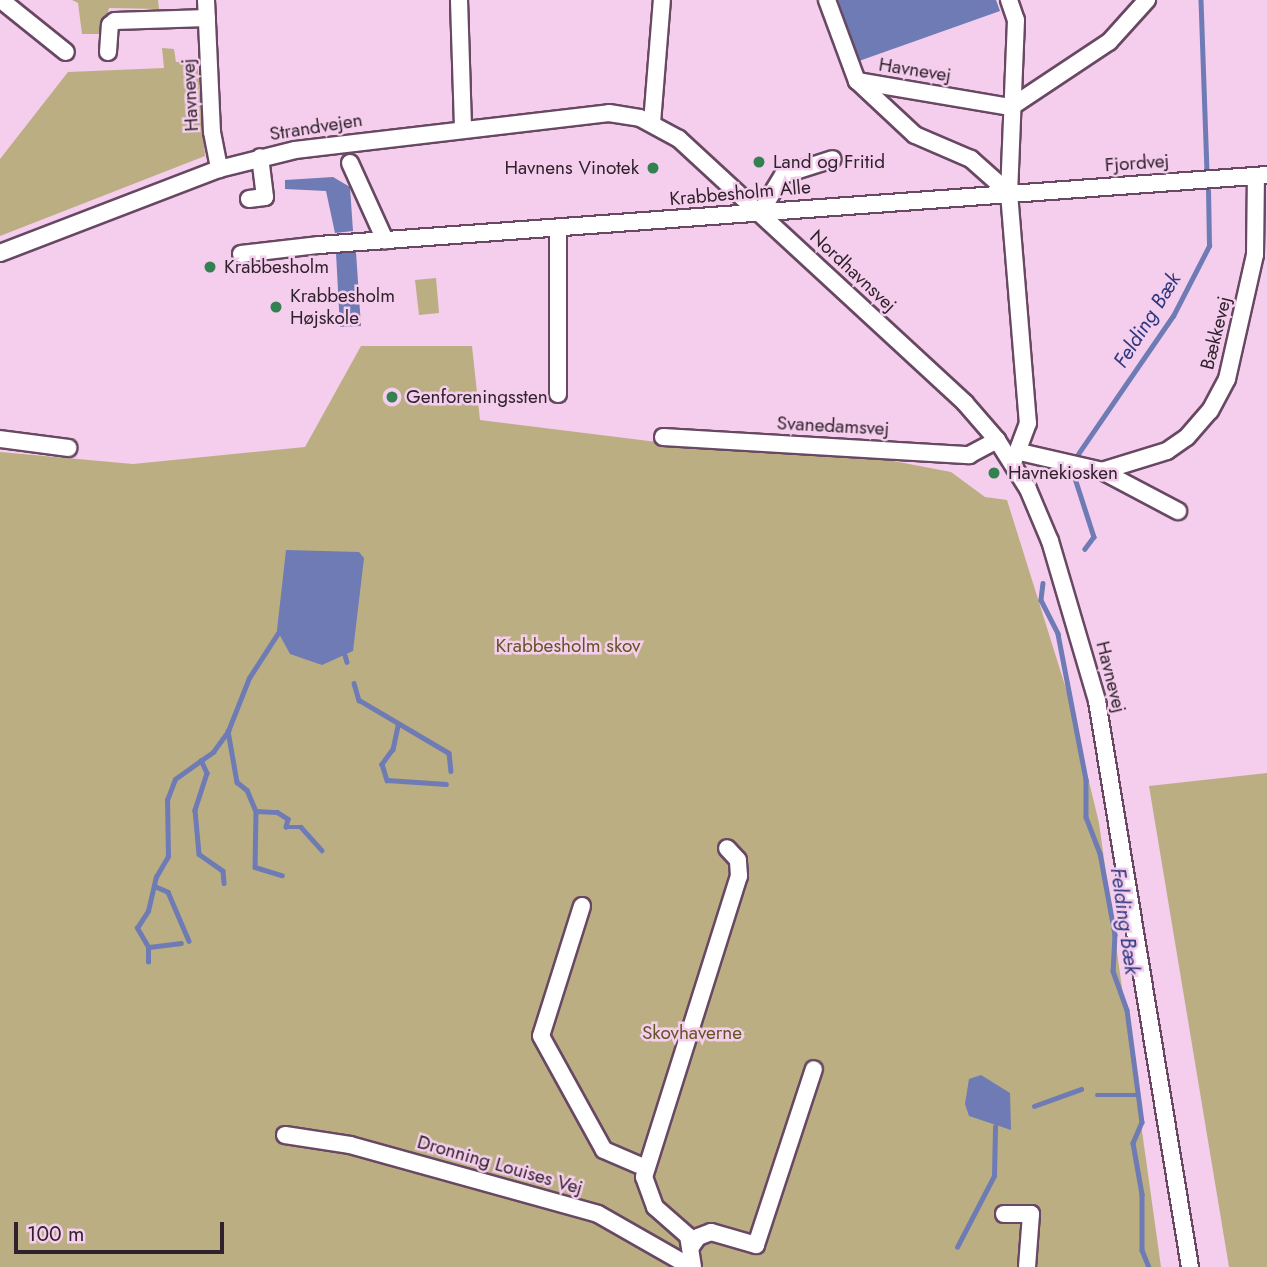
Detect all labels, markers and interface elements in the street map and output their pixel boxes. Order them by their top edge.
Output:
street label: Havnevej [877,53,953,87]
street label: Havnevej [177,58,203,132]
street label: Strandvejen [268,108,364,146]
street label: Fjordvej [1104,149,1170,177]
place label: Land og Fritid [773,151,885,173]
marker: Land og Fritid [751,154,767,170]
place label: Havnens Vinotek [504,157,639,179]
marker: Havnens Vinotek [645,160,661,176]
street label: Krabbesholm Alle [668,175,812,211]
street label: Nordhavnsvej [805,225,901,317]
place label: Krabbesholm [224,256,329,278]
marker: Krabbesholm [202,259,218,275]
water label: Felding Bæk [1108,268,1186,372]
place label: Krabbesholm Højskole [290,285,395,329]
street label: Bækkevej [1196,294,1236,372]
marker: Krabbesholm Højskole [268,299,284,315]
place label: Genforeningssten [406,386,548,408]
marker: Genforeningssten [384,389,400,405]
street label: Svanedamsvej [776,412,890,440]
place label: Havnekiosken [1008,462,1118,484]
marker: Havnekiosken [986,465,1002,481]
park label: Krabbesholm skov [496,635,640,657]
street label: Havnevej [1091,639,1131,715]
water label: Felding Bæk [1105,866,1145,976]
park label: Skovhaverne [642,1022,742,1044]
street label: Dronning Louises Vej [415,1130,585,1200]
scale bar [18,1208,228,1252]
text: 100 m [27,1219,84,1249]

